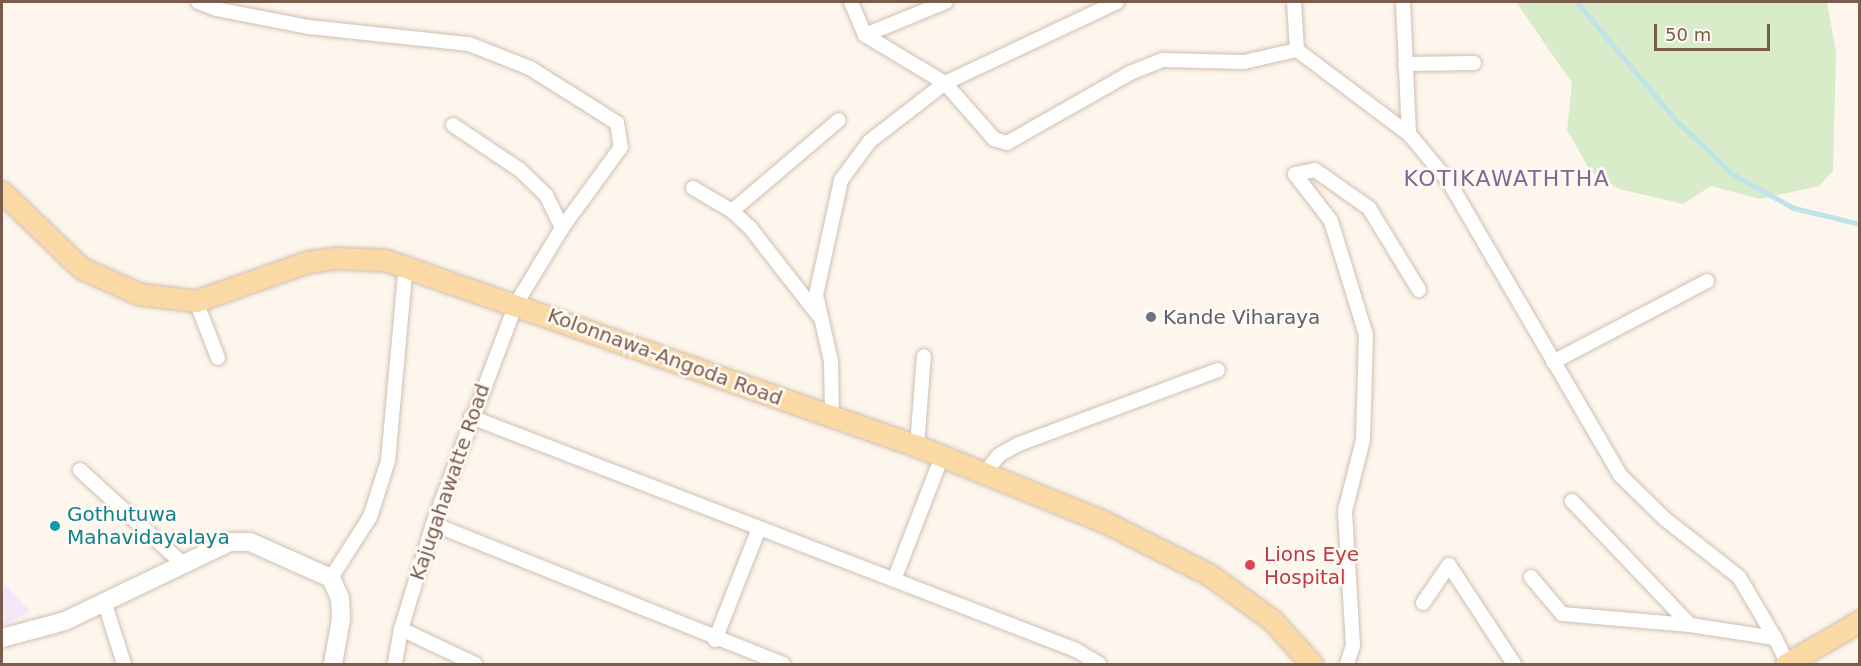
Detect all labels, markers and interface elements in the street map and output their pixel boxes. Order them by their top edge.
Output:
scale bar [1657,12,1772,50]
text: 50 m [1665,24,1711,45]
district label: KOTIKAWATHTHA [1404,166,1610,192]
street label: Kolonnawa-Angoda Road [544,303,786,411]
place label: Kande Viharaya [1163,305,1320,329]
marker: Kande Viharaya [1144,310,1158,324]
street label: Kajugahawatte Road [405,381,495,583]
place label: Gothutuwa Mahavidayalaya [67,502,230,549]
marker: Gothutuwa Mahavidayalaya [48,519,62,533]
place label: Lions Eye Hospital [1264,542,1359,589]
marker: Lions Eye Hospital [1241,556,1259,574]

